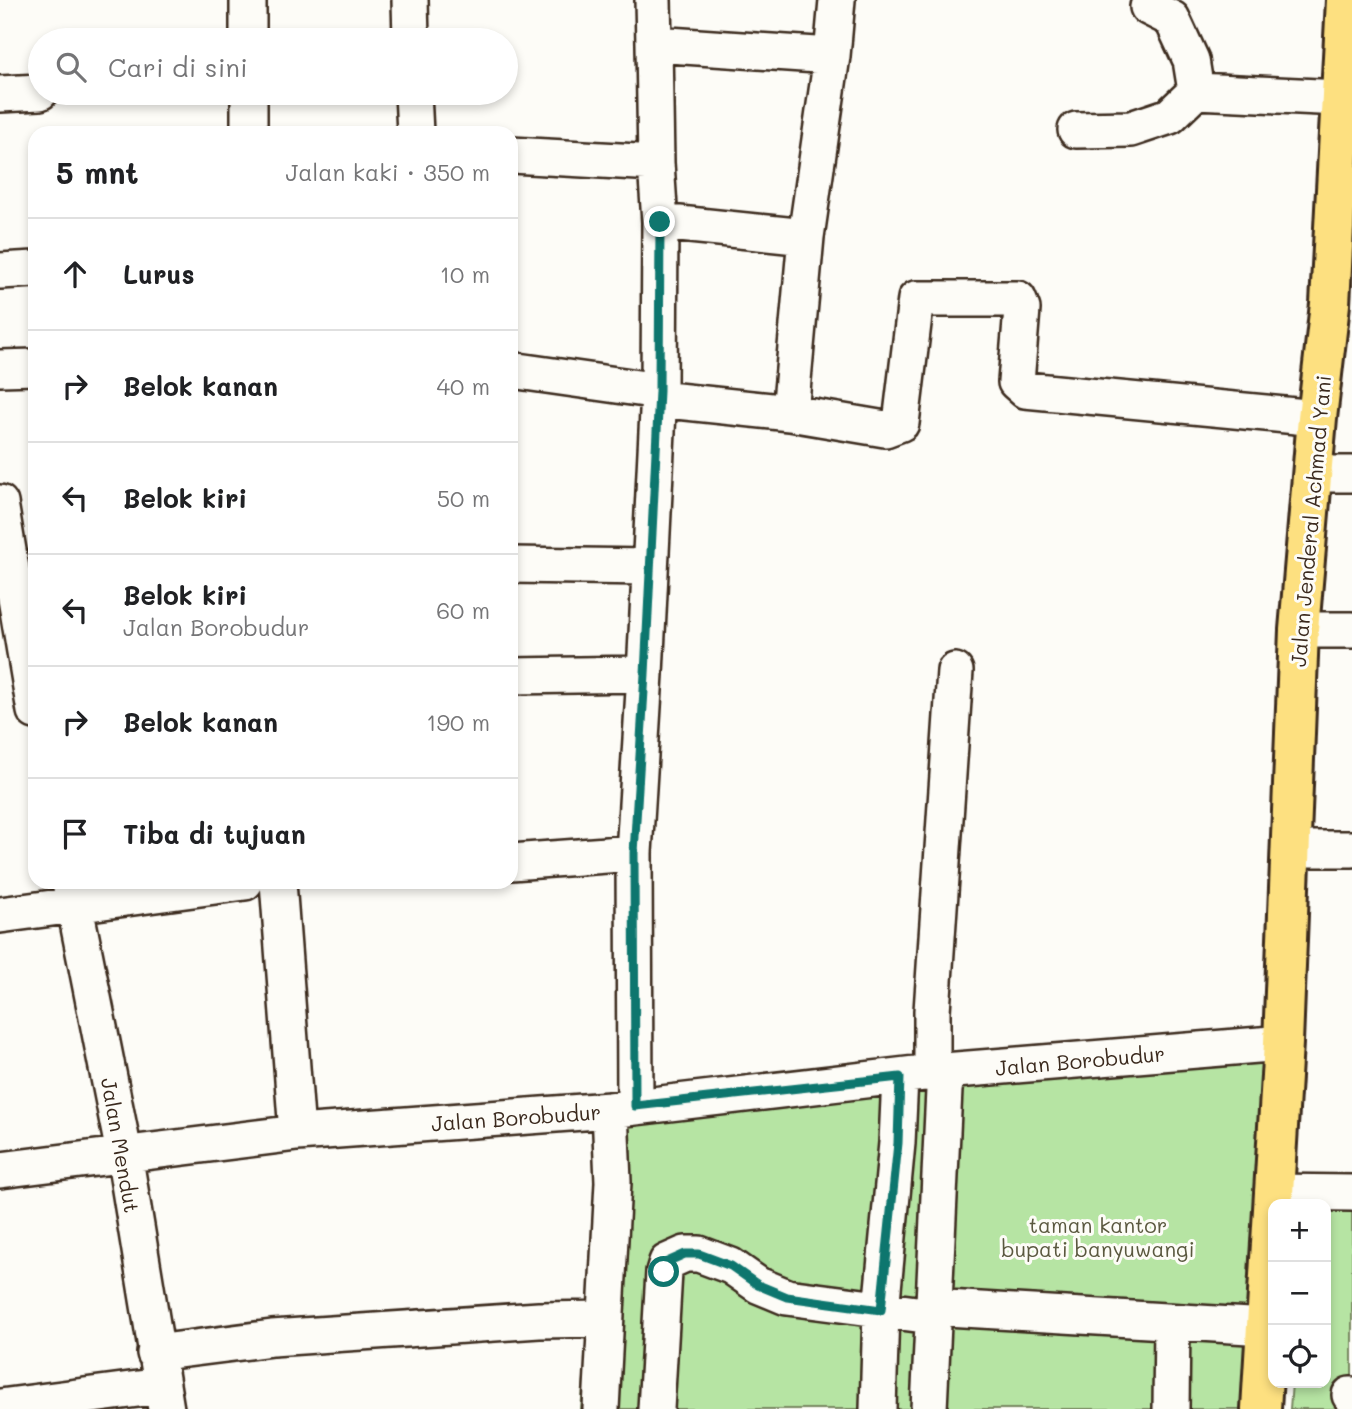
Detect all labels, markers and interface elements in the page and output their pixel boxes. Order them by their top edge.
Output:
search box [28,28,518,105]
icon: search [52,48,90,86]
text: Cari di sini [108,50,248,84]
text: 5 mnt [56,152,139,192]
text: Jalan kaki · 350 m [286,157,490,187]
route end [644,206,675,237]
icon: ahead [56,255,94,293]
text: Lurus [123,257,195,291]
text: 10 m [440,259,490,289]
icon: right [56,367,94,405]
text: Belok kanan [123,369,278,403]
text: 40 m [437,371,490,401]
street label: Jalan Jenderal Achmad Yani [1284,374,1336,668]
icon: left [56,479,94,517]
text: Belok kiri [123,481,247,515]
text: 50 m [437,483,490,513]
text: Belok kiri [123,578,247,612]
icon: left [56,591,94,629]
text: 60 m [436,595,490,625]
text: Jalan Borobudur [123,612,309,642]
icon: right [56,703,94,741]
text: Belok kanan [123,705,278,739]
text: 190 m [426,707,490,737]
icon: arrive [56,815,94,853]
text: Tiba di tujuan [123,817,306,851]
street label: Jalan Borobudur [994,1039,1166,1081]
street label: Jalan Mendut [96,1075,146,1215]
street label: Jalan Borobudur [430,1098,602,1136]
map controls [1268,1199,1331,1388]
button: + [1268,1199,1331,1262]
park label: taman kantor bupati banyuwangi [1001,1211,1195,1262]
route start [648,1256,679,1287]
button: − [1268,1262,1331,1325]
button: locate [1268,1325,1331,1388]

